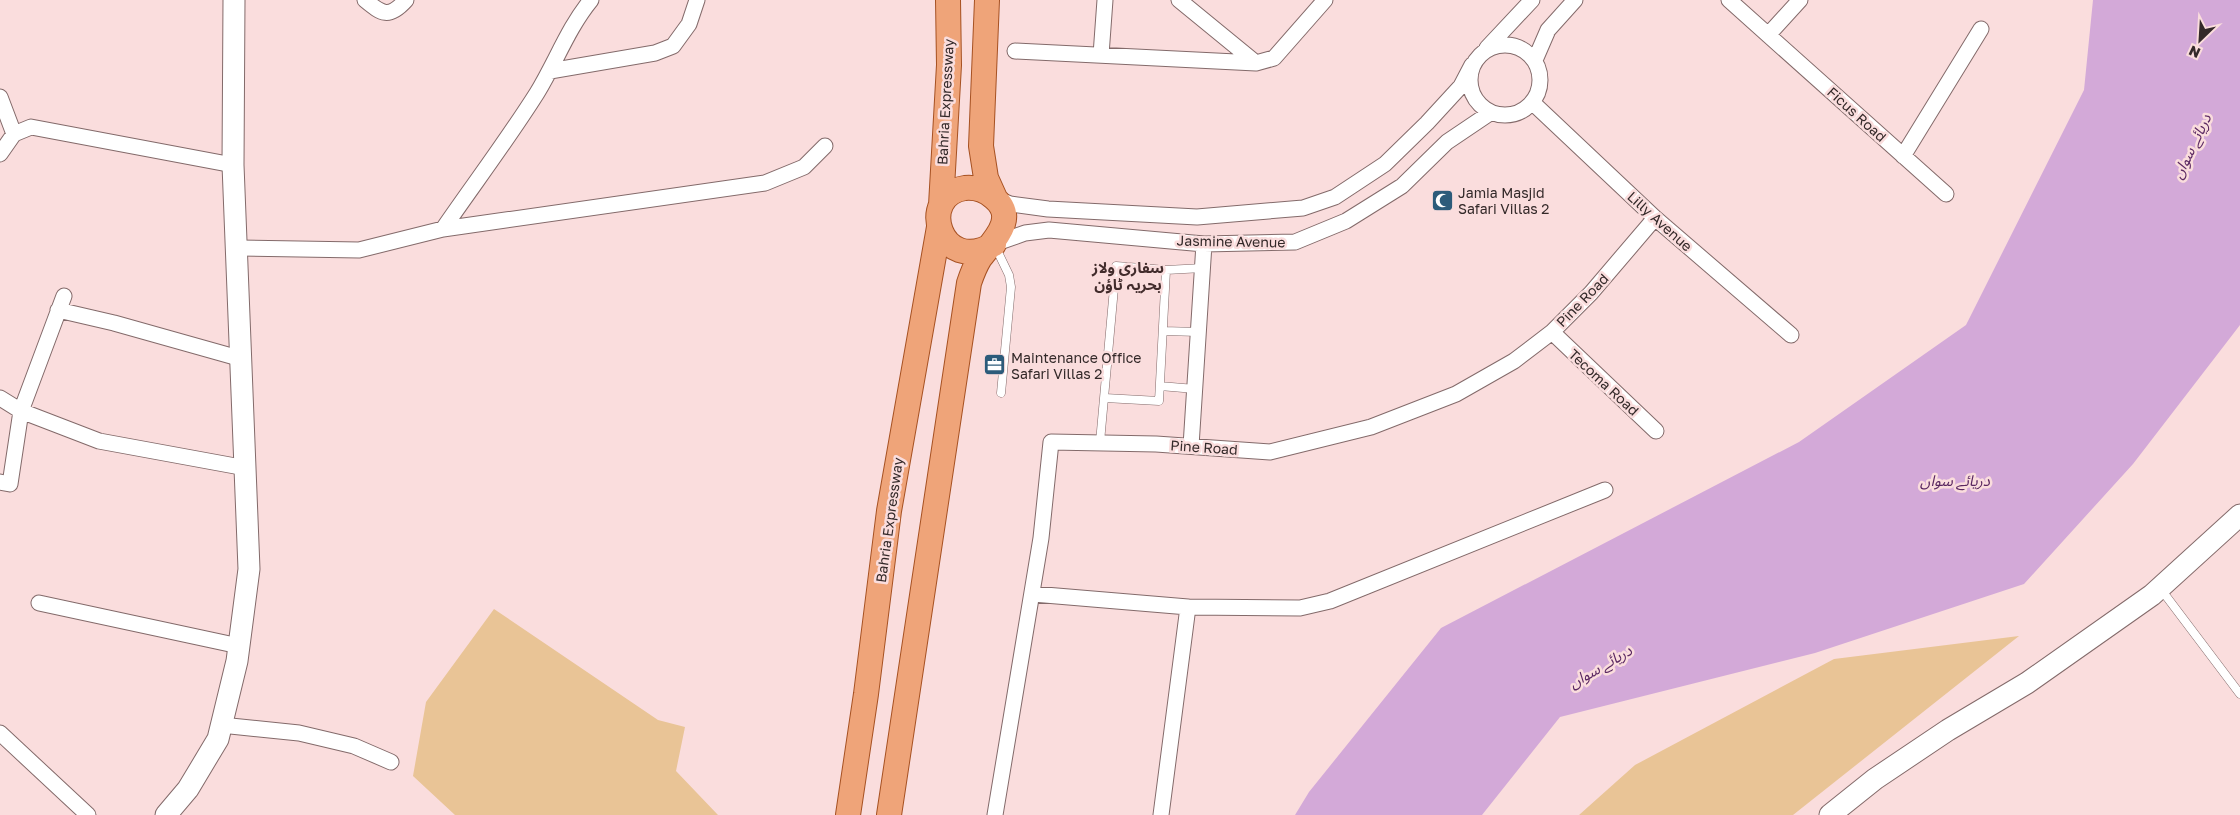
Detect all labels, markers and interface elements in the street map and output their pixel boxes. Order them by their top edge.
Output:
north arrow [2175,15,2225,65]
street label: Bahria Expressway [933,38,957,165]
text: N [2186,42,2203,62]
street label: Ficus Road [1824,83,1890,145]
water label: دریائے سواں [2168,110,2217,182]
place label: Jamia Masjid Safari Villas 2 [1458,184,1549,217]
mosque icon: Jamia Masjid Safari Villas 2 [1430,188,1454,212]
street label: Lilly Avenue [1624,188,1696,254]
street label: Jasmine Avenue [1176,232,1286,250]
district label: سفاری ولاز بحریہ ٹاؤن [1091,258,1164,294]
street label: Pine Road [1552,270,1612,330]
street label: Tecoma Road [1565,345,1643,419]
place label: Maintenance Office Safari Villas 2 [1011,349,1142,382]
office icon: Maintenance Office Safari Villas 2 [983,353,1007,377]
street label: Pine Road [1170,436,1238,458]
street label: Bahria Expressway [872,456,906,584]
water label: دریائے سواں [1920,471,1991,491]
water label: دریائے سواں [1565,640,1636,693]

